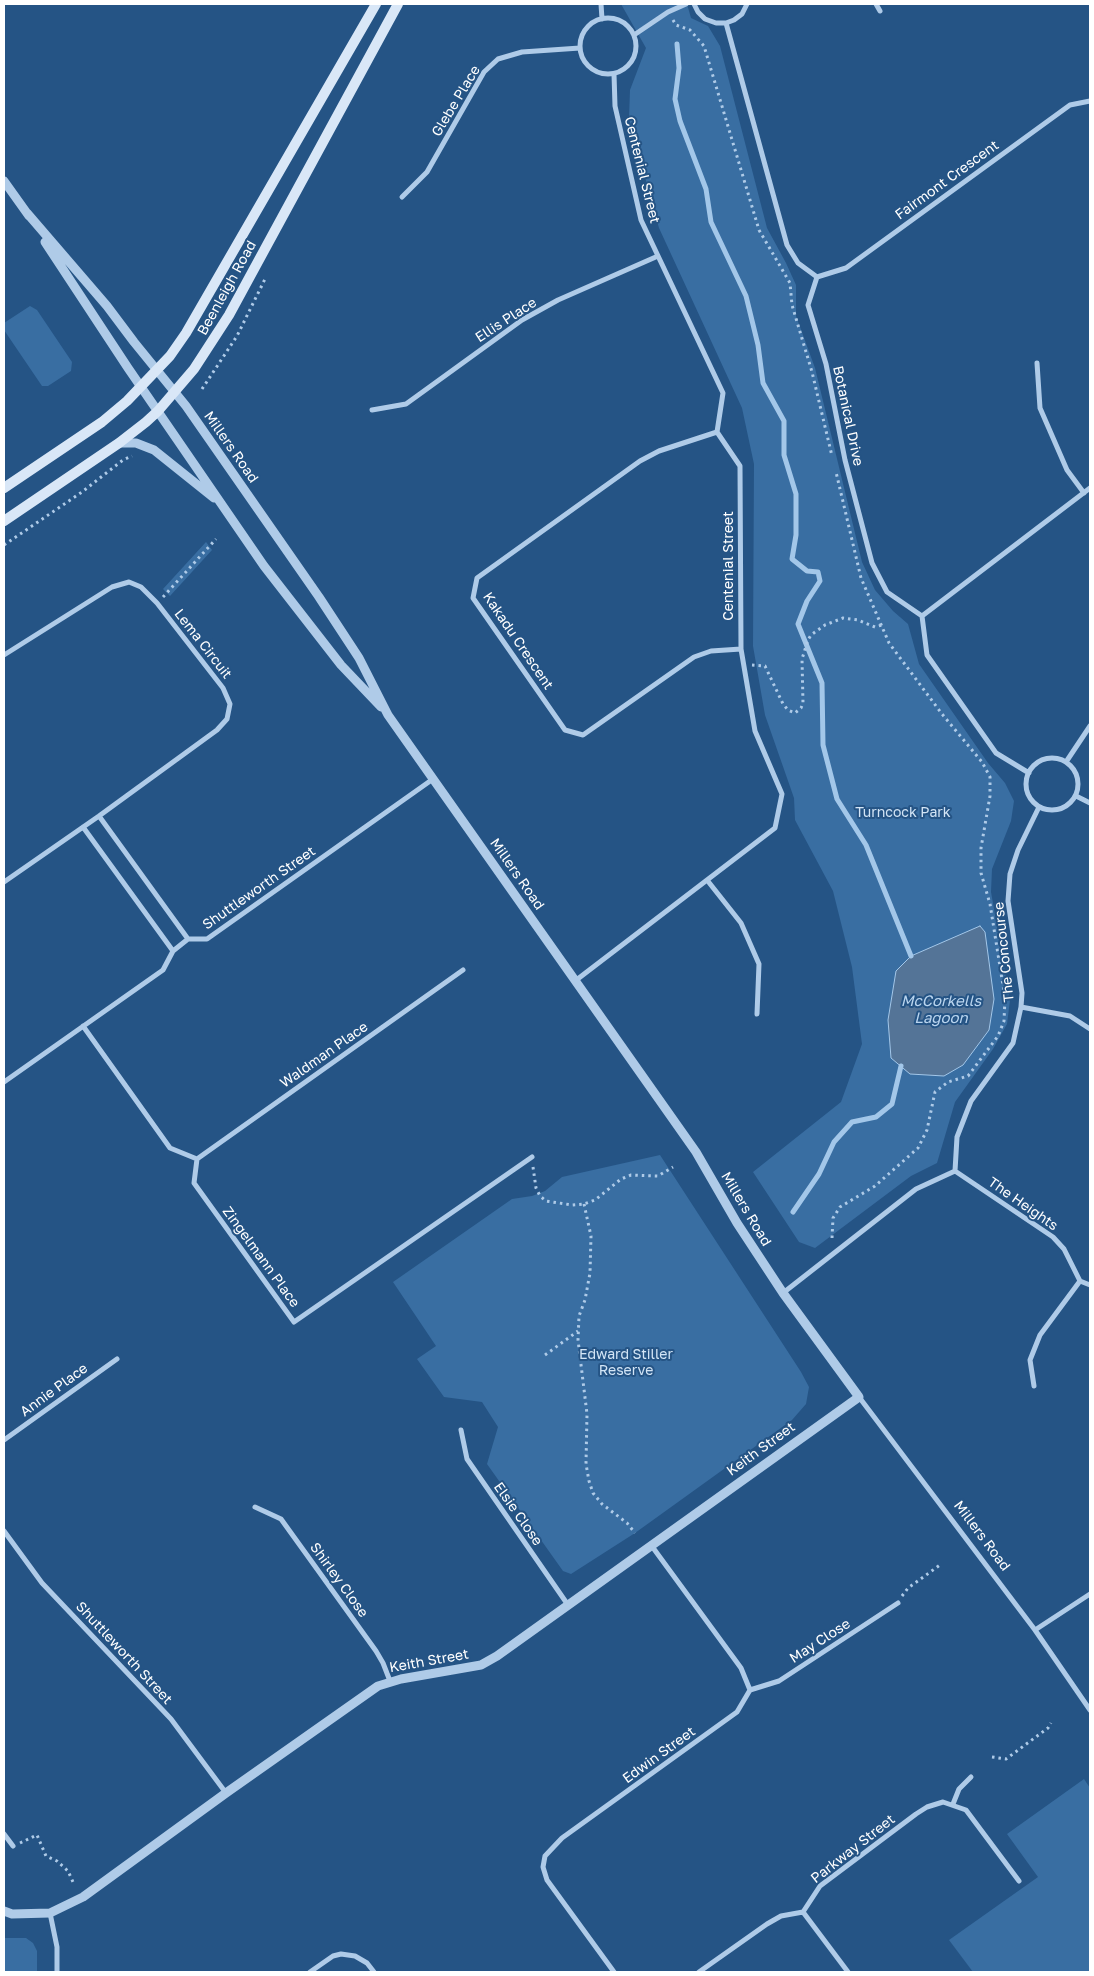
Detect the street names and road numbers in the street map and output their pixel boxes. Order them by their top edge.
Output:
street label: Glebe Place [428,62,484,140]
street label: Centenial Street [621,115,663,225]
street label: Fairmont Crescent [892,137,1002,223]
street label: Beenleigh Road [194,238,260,338]
street label: Ellis Place [472,294,540,346]
street label: Botanical Drive [829,364,867,468]
street label: Millers Road [200,408,262,486]
street label: Centenial Street [721,511,737,621]
street label: Kakadu Crescent [479,589,557,693]
street label: Lema Circuit [171,606,235,682]
street label: Millers Road [486,835,548,913]
street label: Shuttleworth Street [199,843,319,933]
street label: The Concourse [990,901,1018,1003]
street label: Waldman Place [277,1018,371,1092]
street label: Millers Road [717,1169,775,1249]
street label: The Heights [985,1174,1061,1234]
street label: Zingelmann Place [219,1203,303,1311]
street label: Annie Place [17,1360,91,1420]
street label: Keith Street [724,1419,798,1479]
street label: Elsie Close [490,1479,546,1549]
street label: Millers Road [950,1498,1014,1574]
street label: Shirley Close [306,1539,372,1621]
street label: Shuttleworth Street [72,1598,176,1708]
street label: May Close [787,1615,853,1667]
street label: Keith Street [388,1646,470,1676]
street label: Edwin Street [619,1723,699,1787]
street label: Parkway Street [808,1811,898,1887]

